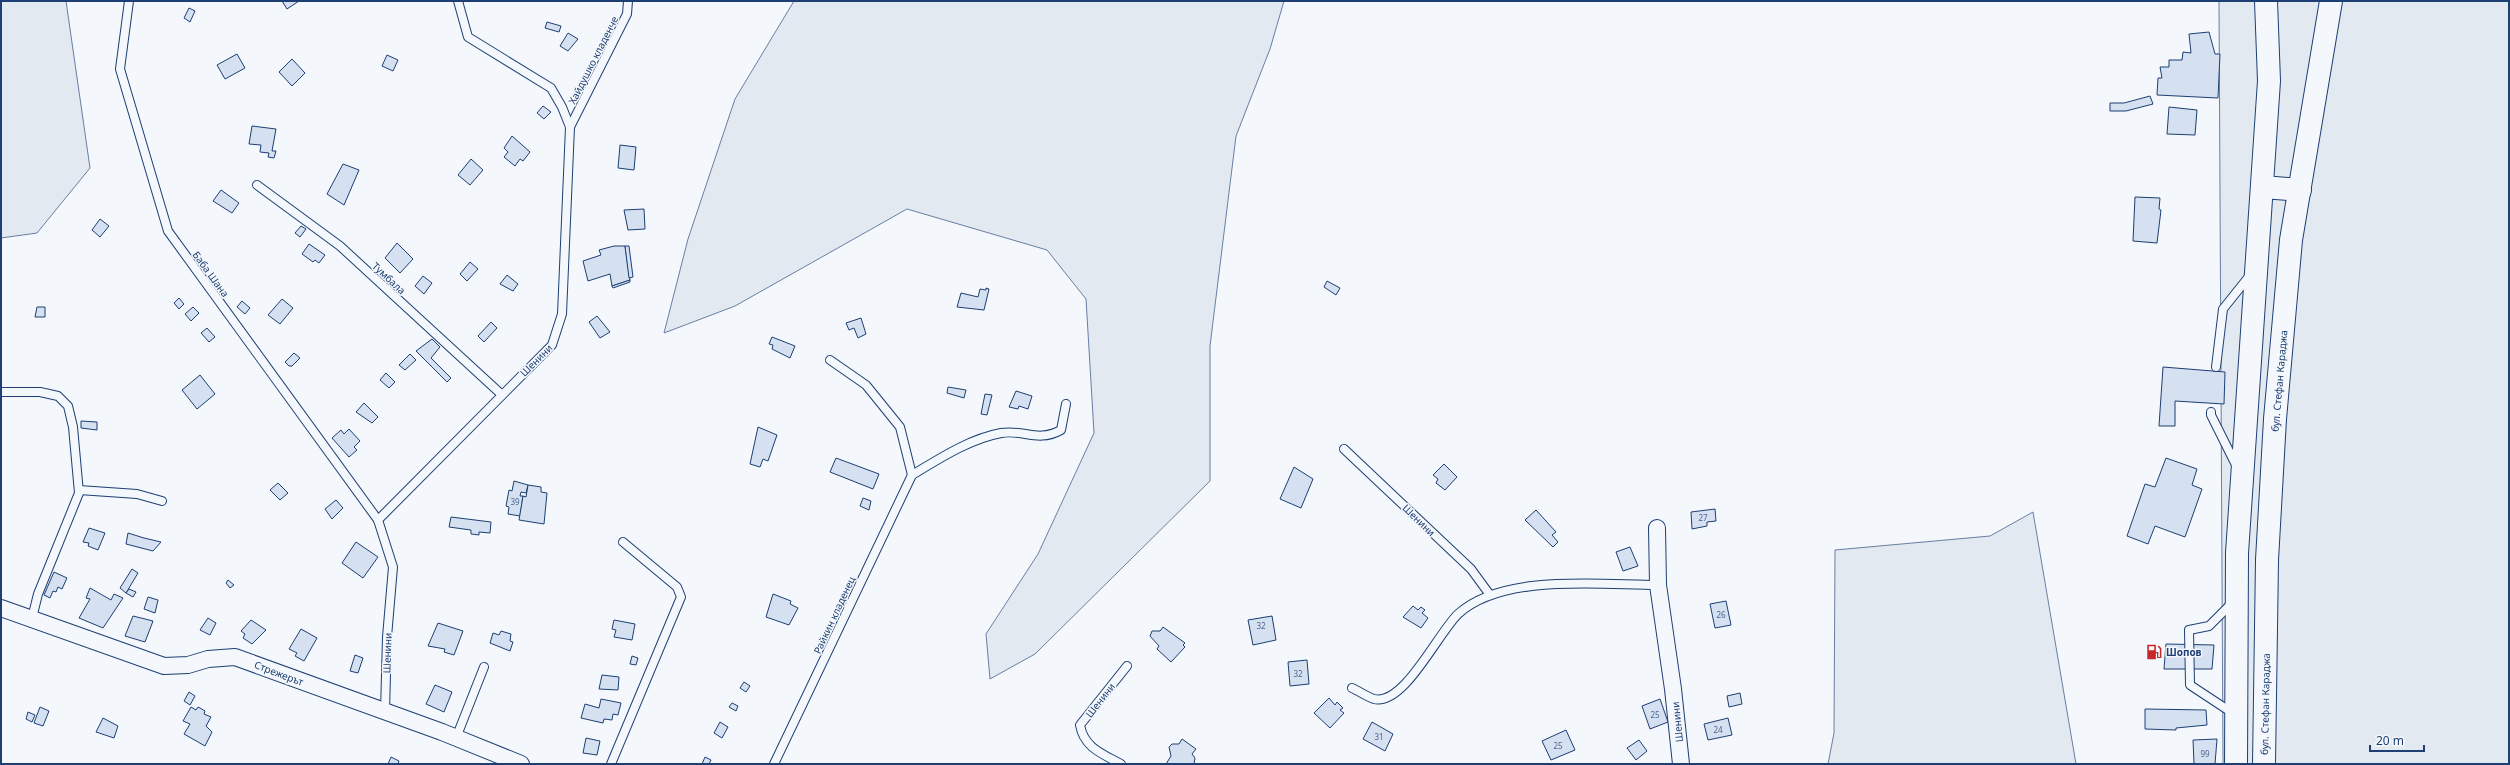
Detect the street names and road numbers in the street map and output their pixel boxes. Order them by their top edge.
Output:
street label: Хайдушко кладенче [565,13,622,106]
street label: Баба Шана [190,248,232,300]
street label: Тумбала [369,259,409,297]
street label: бул. Стефан Караджа [2268,330,2290,432]
street label: Шенини [517,341,555,379]
street label: Шенини [1400,501,1438,539]
street label: Райкин кладенец [810,573,858,656]
street label: Шенини [379,632,395,674]
street label: бул. Стефан Караджа [2257,653,2273,755]
street label: Стрежерът [252,657,306,689]
street label: Шенини [1082,680,1118,720]
street label: Шенини [1668,701,1686,743]

